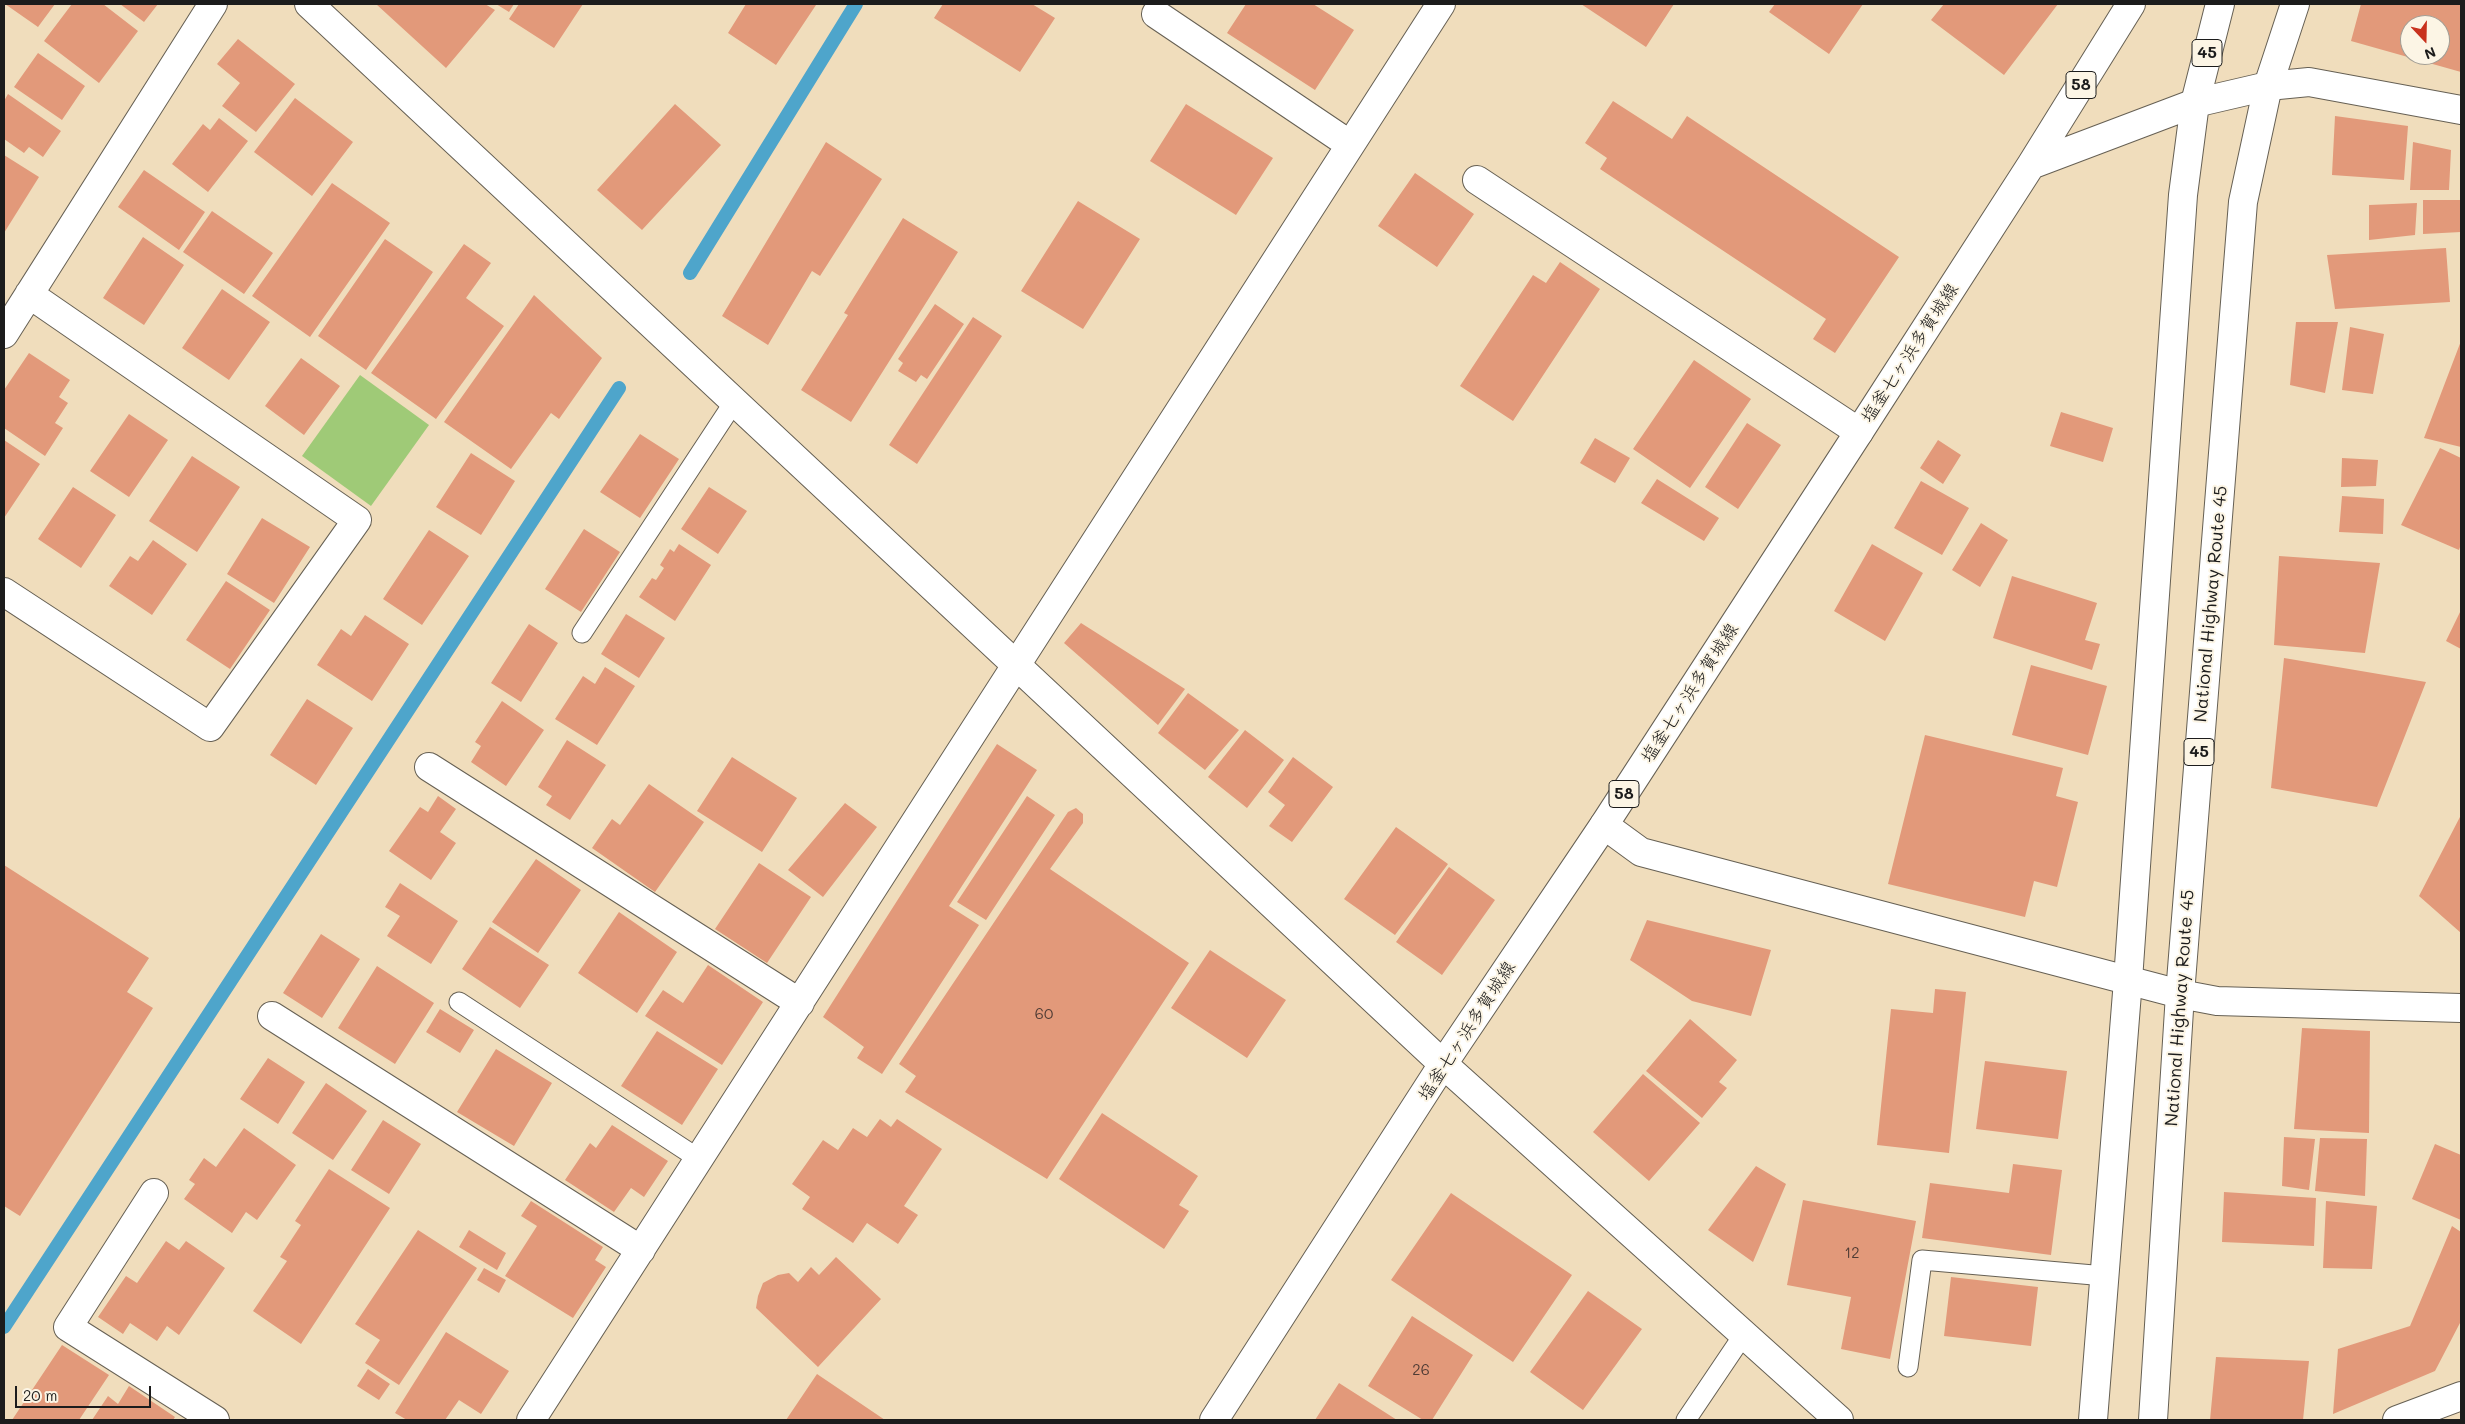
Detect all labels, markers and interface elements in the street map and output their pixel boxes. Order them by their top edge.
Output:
north arrow [2400,15,2450,65]
road number: 45 [2192,40,2222,66]
text: N [2422,43,2439,64]
road number: 58 [2066,72,2096,98]
street label: 塩釜七ヶ浜多賀城線 [1857,279,1963,427]
street label: National Highway Route 45 [2190,485,2232,723]
street label: 塩釜七ヶ浜多賀城線 [1637,619,1743,767]
road number: 45 [2184,739,2214,766]
road number: 58 [1609,781,1639,808]
street label: National Highway Route 45 [2161,889,2199,1127]
street label: 塩釜七ヶ浜多賀城線 [1414,957,1520,1105]
house number: 60 [1035,1005,1053,1023]
house number: 12 [1844,1244,1860,1262]
house number: 26 [1412,1361,1430,1379]
scale bar [18,1376,154,1408]
text: 20 m [23,1385,57,1405]

